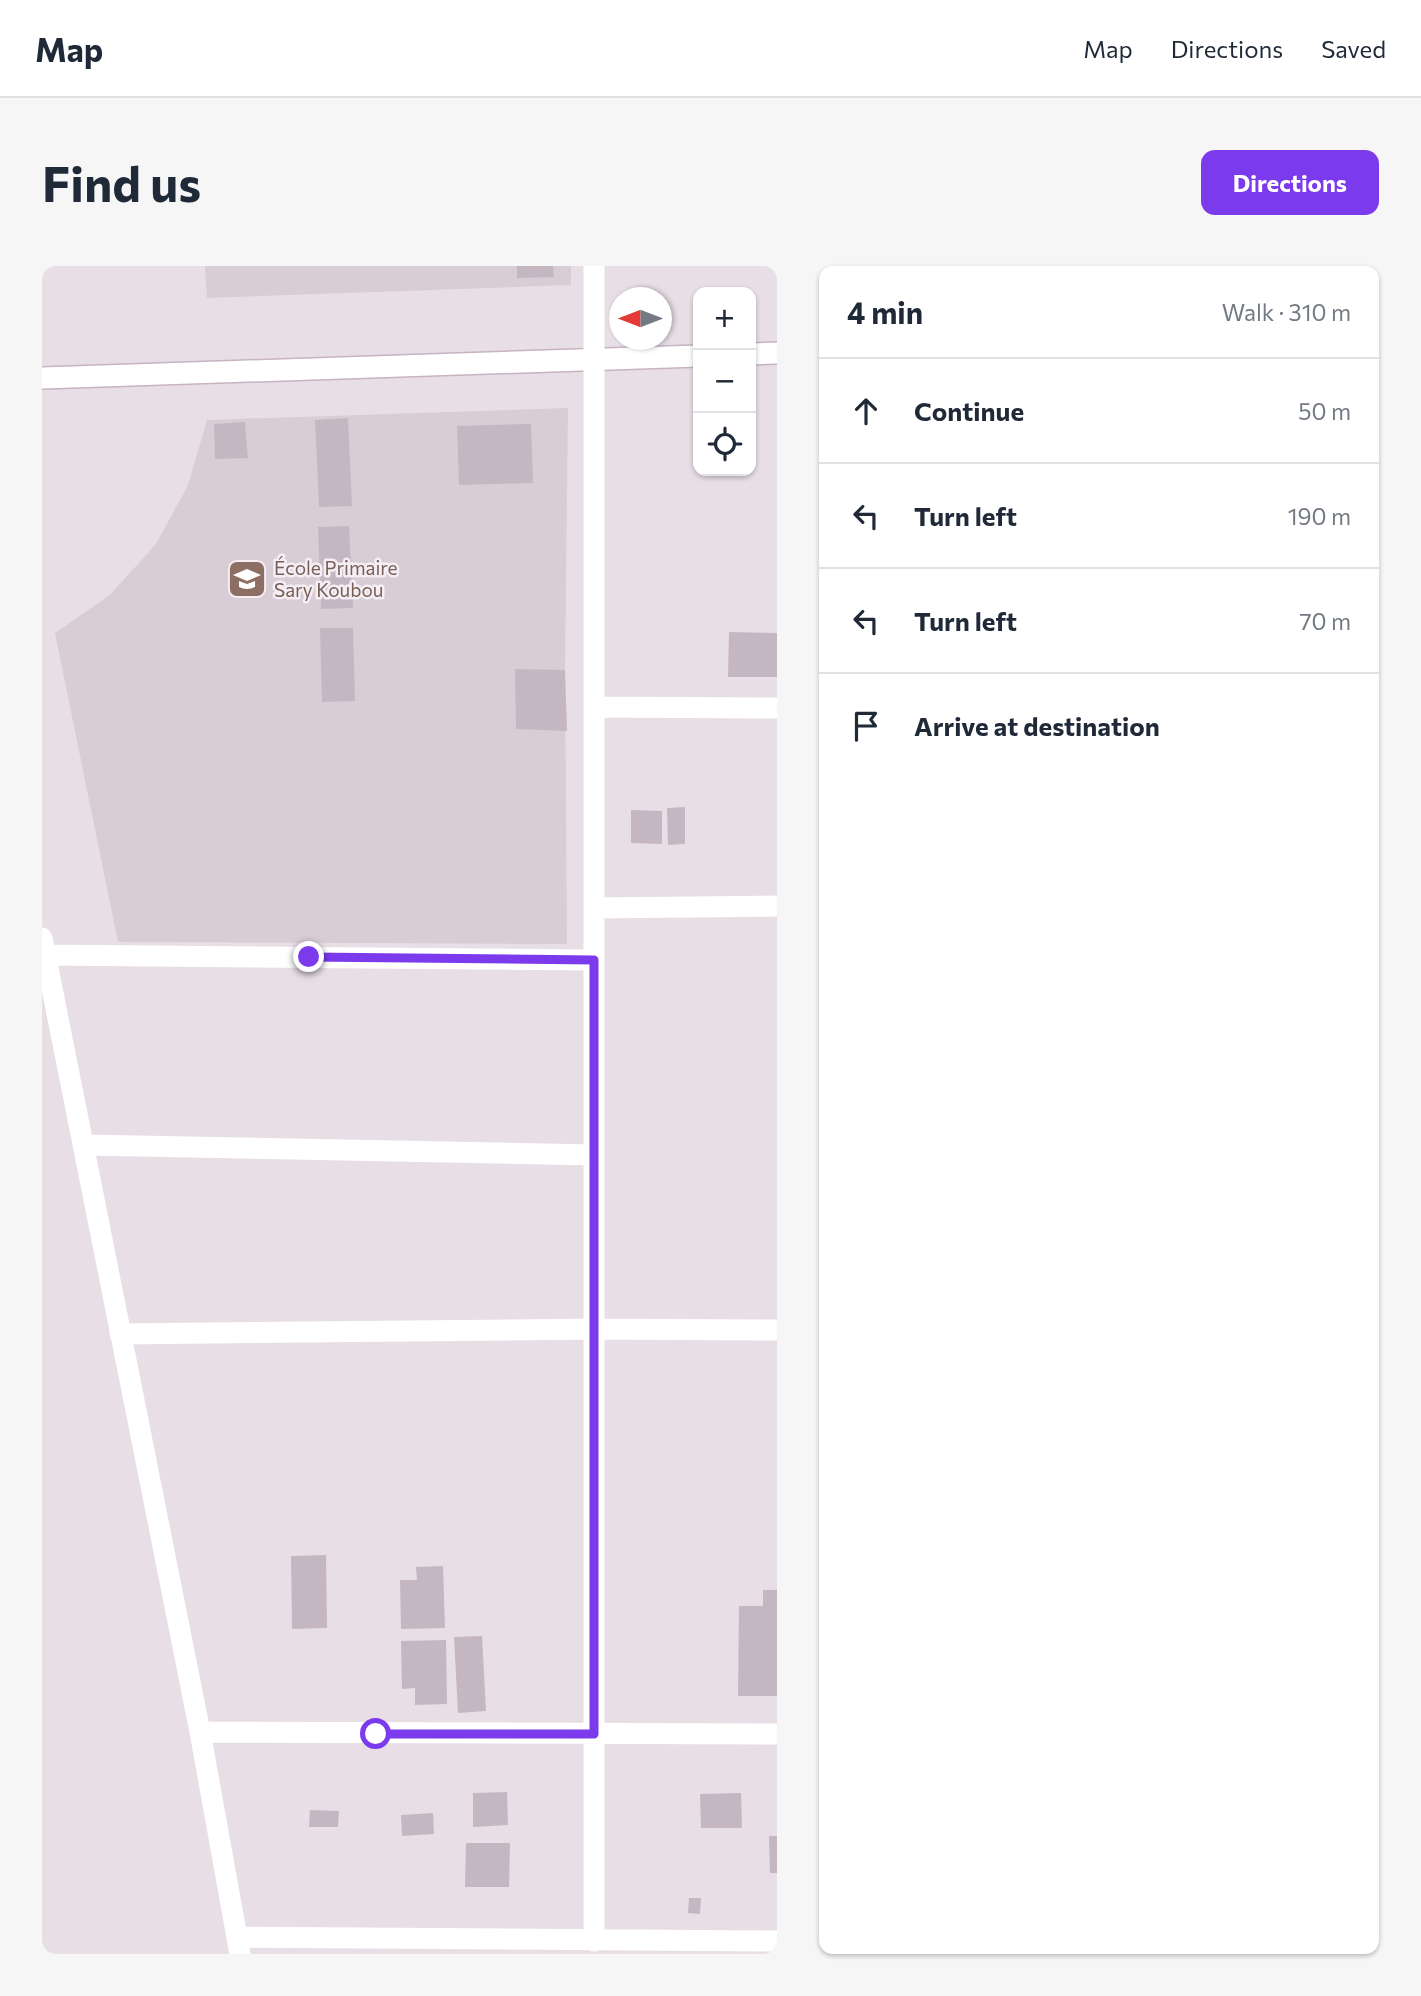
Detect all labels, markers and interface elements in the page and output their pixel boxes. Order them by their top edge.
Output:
text: Map [35,28,103,69]
text: Map [1083,34,1133,63]
text: Directions [1171,34,1283,63]
text: Saved [1321,34,1386,63]
button: Directions [1201,150,1379,215]
text: Find us [42,152,201,212]
north arrow [609,287,672,350]
map controls [693,287,756,476]
button: + [693,287,756,350]
text: 4 min [847,293,923,330]
text: Walk · 310 m [1222,298,1351,326]
button: − [693,350,756,413]
icon: ahead [847,392,885,430]
text: Continue [914,395,1024,426]
text: 50 m [1298,397,1351,425]
button: locate [693,413,756,476]
icon: left [847,497,885,535]
text: Turn left [914,500,1017,531]
text: 190 m [1288,502,1351,530]
place label: École Primaire Sary Koubou [274,556,398,601]
school or university icon: École Primaire Sary Koubou [226,558,268,600]
icon: left [847,602,885,640]
text: Turn left [914,605,1017,636]
text: 70 m [1299,607,1351,635]
icon: arrive [847,707,885,745]
text: Arrive at destination [914,710,1160,741]
route end [293,941,324,972]
route start [360,1718,391,1749]

